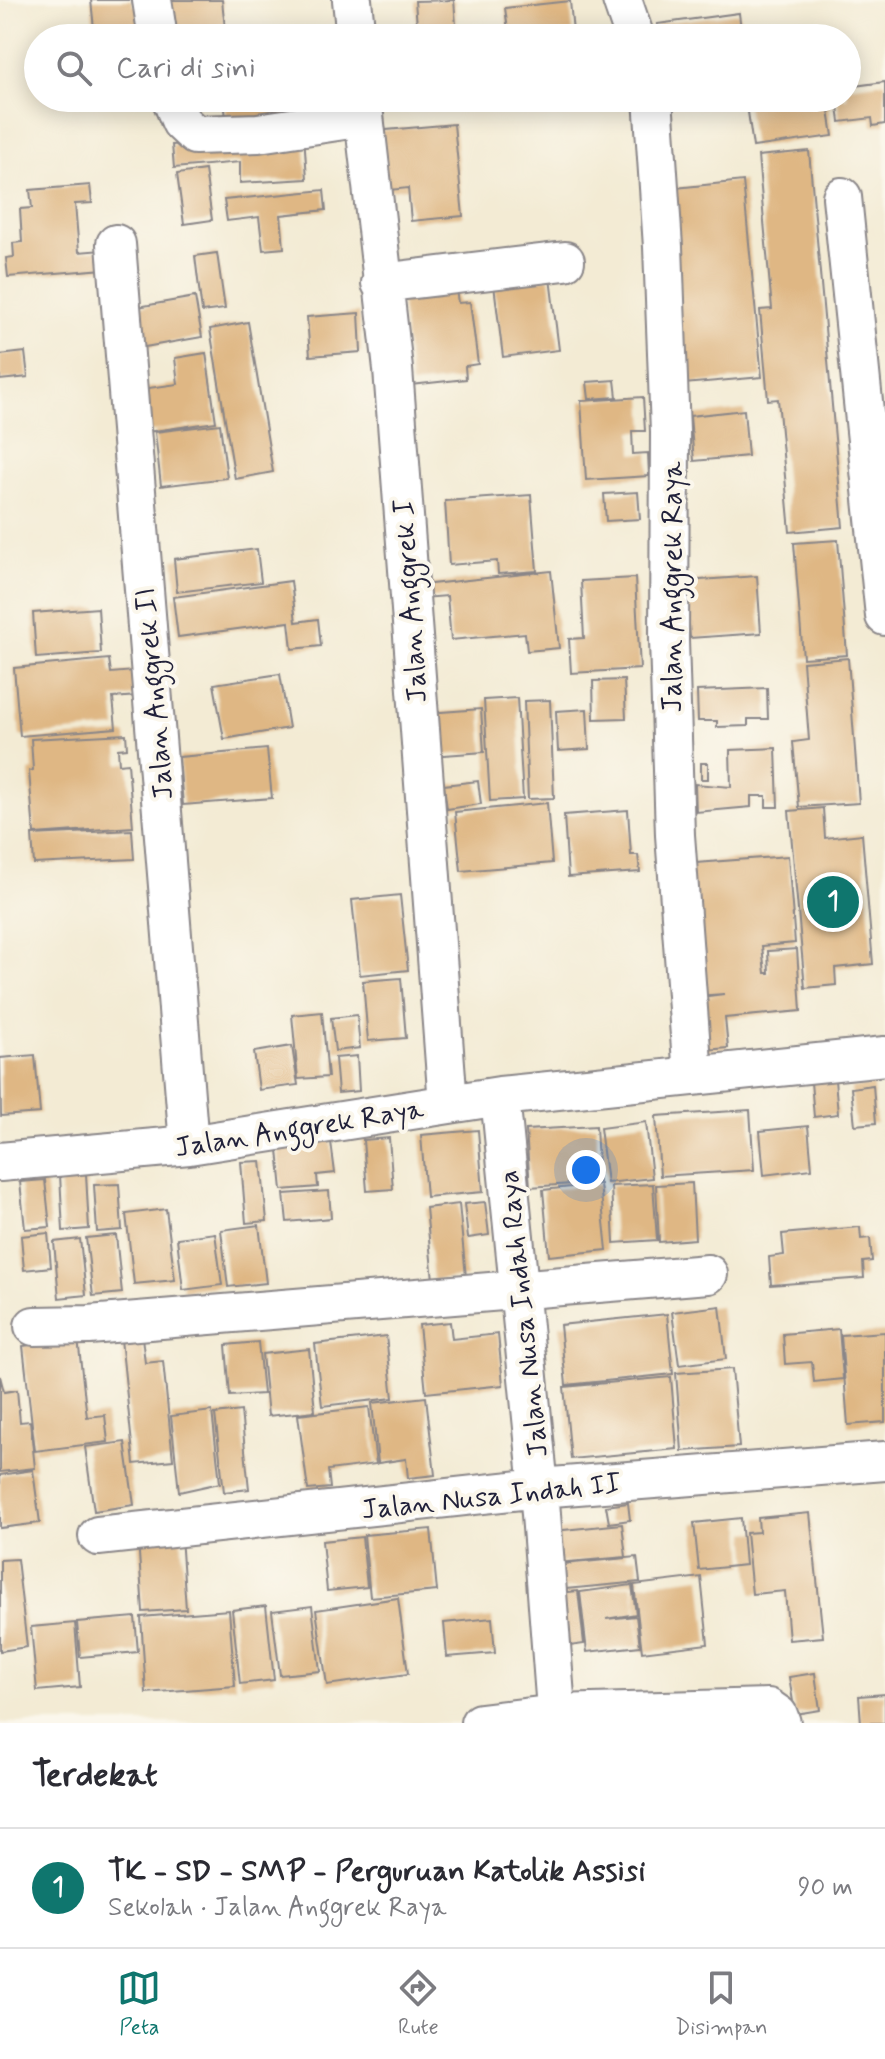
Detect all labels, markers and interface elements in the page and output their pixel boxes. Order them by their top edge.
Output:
search box [24,24,861,112]
icon: search [52,46,96,90]
text: Cari di sini [116,49,256,88]
street label: Jalan Anggrek Raya [655,461,695,713]
street label: Jalan Anggrek I [386,497,440,704]
street label: Jalan Anggrek II [128,586,186,801]
pin: 1 [807,872,859,932]
street label: Jalan Anggrek Raya [172,1092,427,1170]
your location [566,1150,606,1190]
street label: Jalan Nusa Indah Raya [491,1168,558,1459]
street label: Jalan Nusa Indah II [360,1465,623,1530]
text: Terdekat [32,1753,158,1798]
text: TK - SD - SMP - Perguruan Katolik Assisi [108,1852,645,1891]
text: 1 [52,1871,64,1905]
text: 90 m [798,1871,853,1905]
text: Sekolah · Jalan Anggrek Raya [108,1891,447,1925]
tab: Peta [117,1966,161,2042]
tab: Rute [396,1966,440,2042]
tab: Disimpan [675,1966,768,2042]

